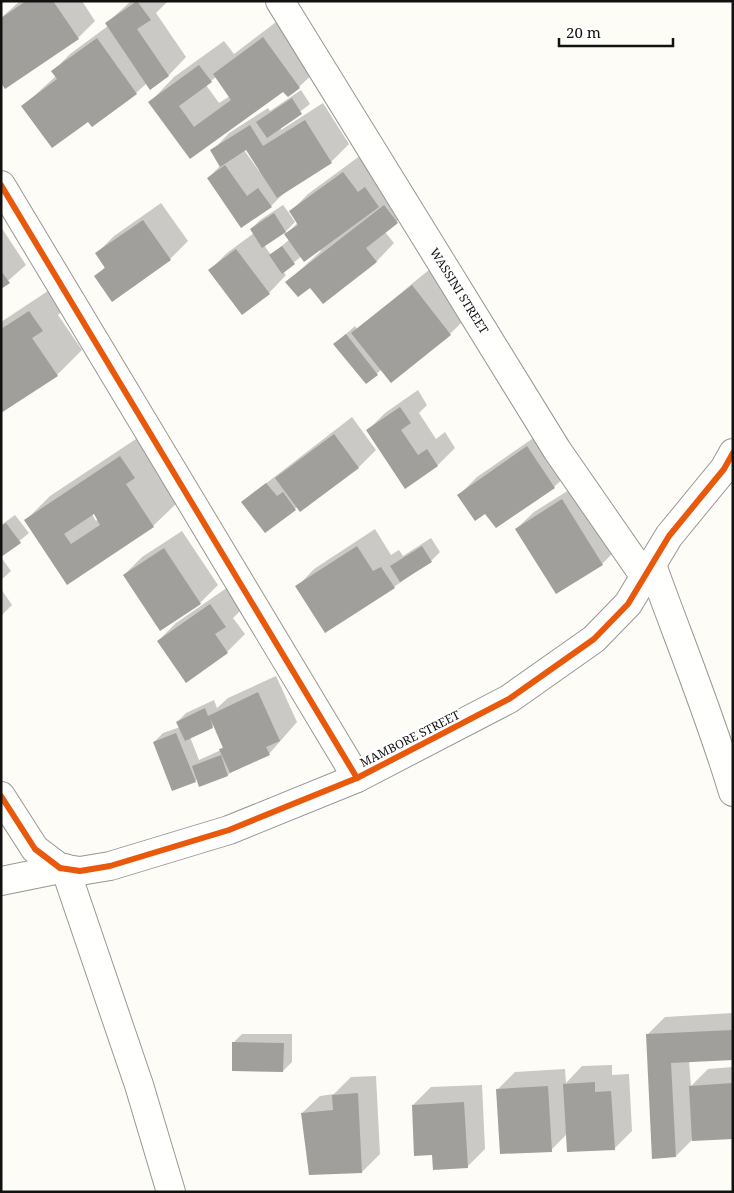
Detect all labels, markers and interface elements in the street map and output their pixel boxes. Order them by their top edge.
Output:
scale bar [559,15,673,47]
text: 20 m [566,22,601,42]
street label: WASSINI STREET [426,245,493,337]
street label: MAMBORE STREET [357,706,463,771]

